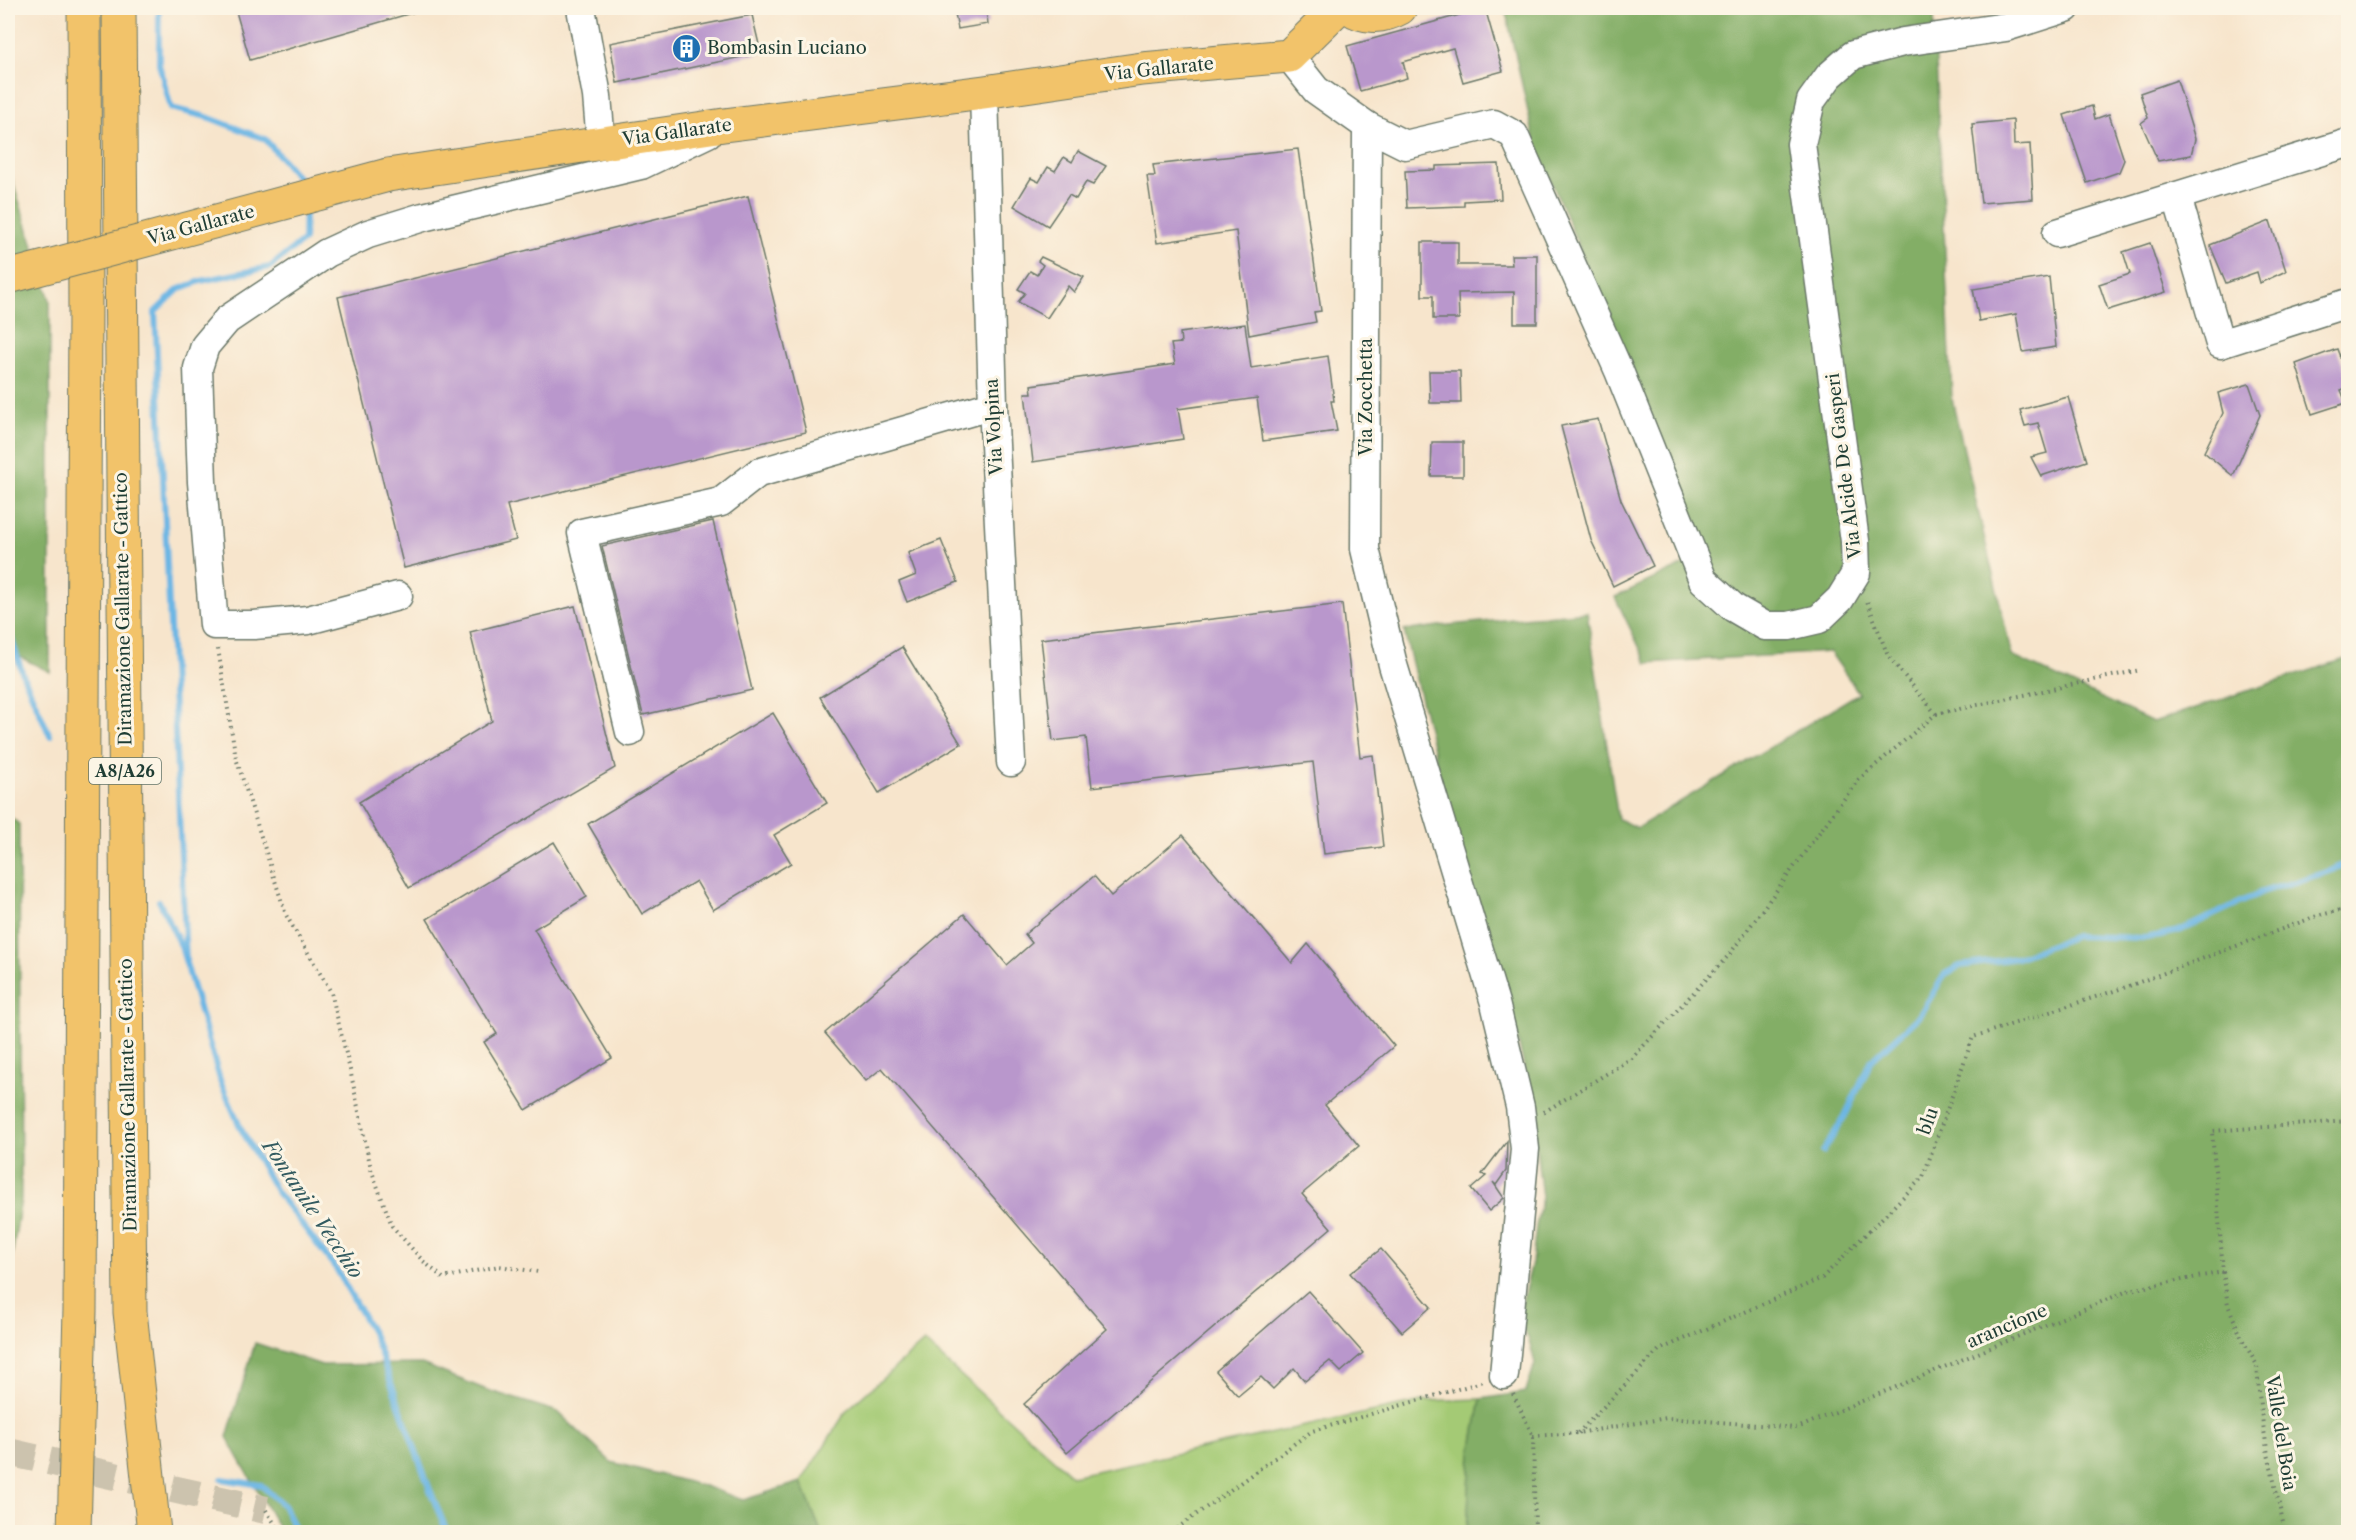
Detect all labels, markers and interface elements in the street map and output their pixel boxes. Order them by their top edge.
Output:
building icon: Bombasin Luciano [670,32,702,64]
place label: Bombasin Luciano [707,37,867,59]
street label: Via Gallarate [1102,52,1215,86]
street label: Via Gallarate [620,113,733,151]
street label: Via Gallarate [144,200,257,250]
street label: Via Zocchetta [1355,337,1377,457]
street label: Via Alcide De Gasperi [1822,371,1866,561]
street label: Via Volpina [980,378,1008,477]
street label: Diramazione Gallarate - Gattico [110,472,136,746]
road number: A8/A26 [89,758,161,784]
street label: Diramazione Gallarate - Gattico [115,958,141,1232]
street label: blu [1913,1104,1943,1138]
water label: Fontanile Vecchio [257,1133,368,1283]
street label: arancione [1964,1299,2050,1353]
street label: Valle del Boia [2261,1373,2301,1493]

